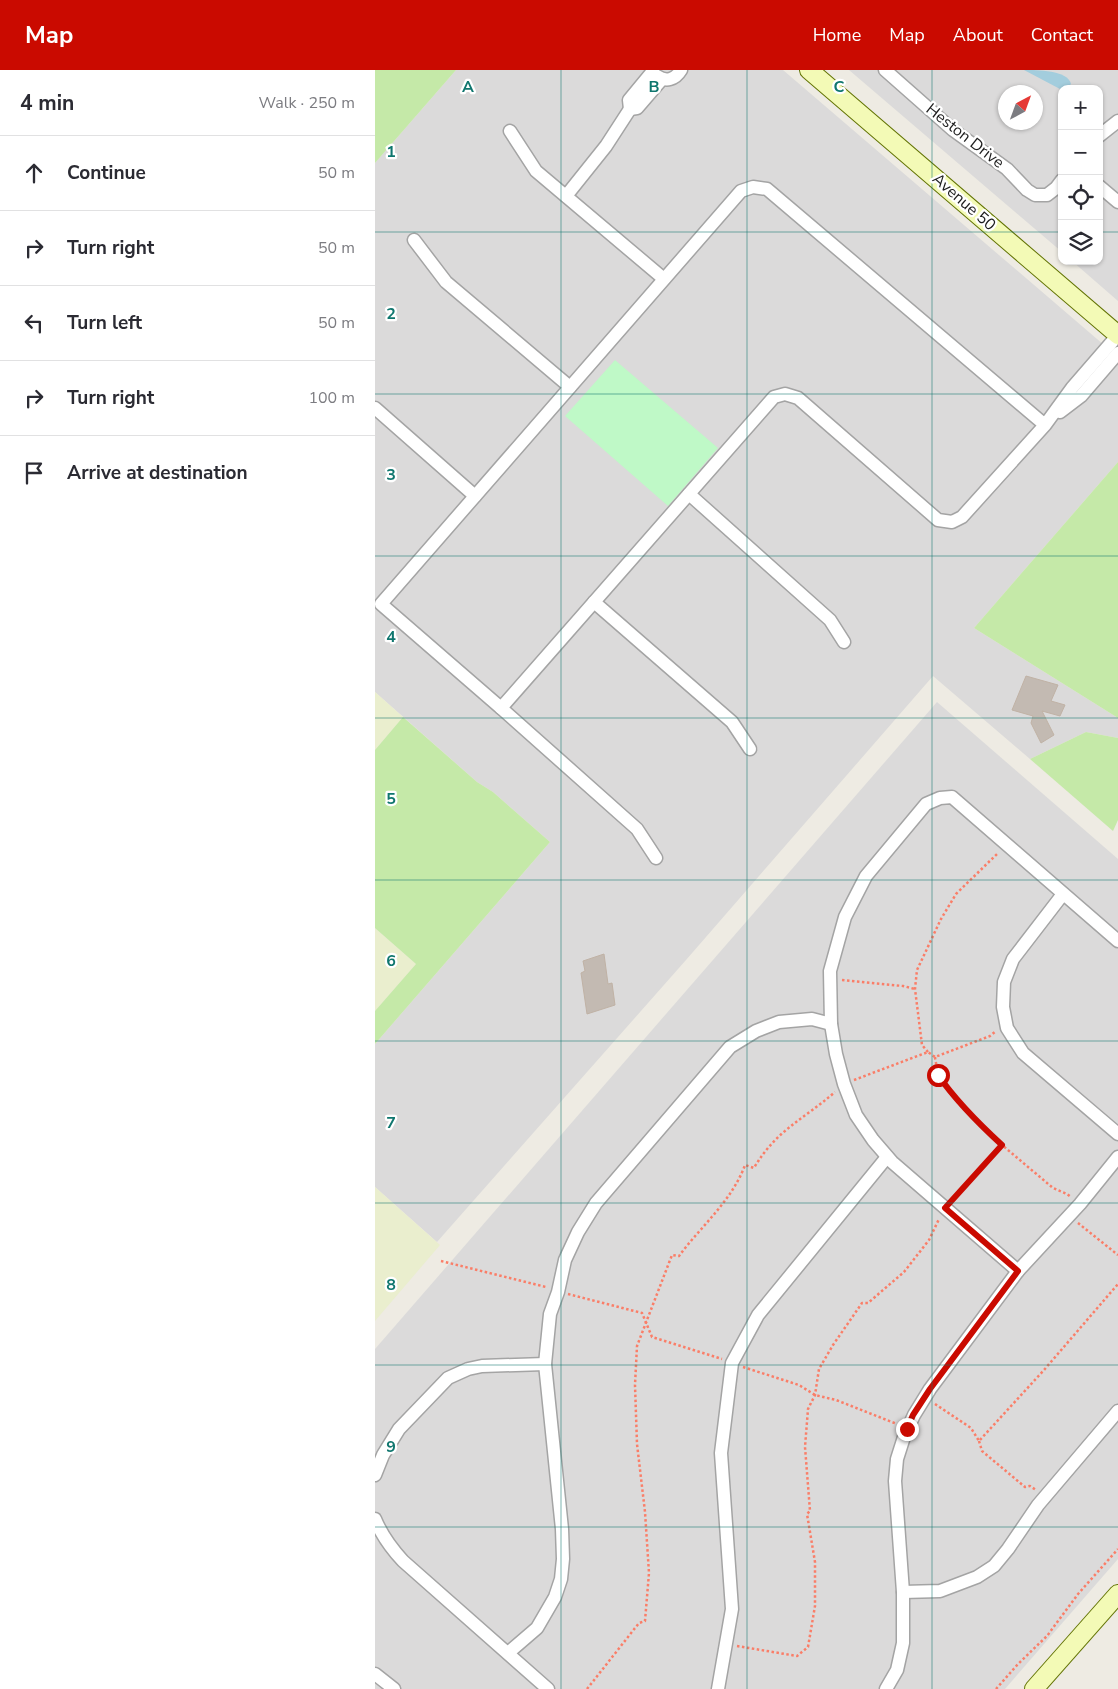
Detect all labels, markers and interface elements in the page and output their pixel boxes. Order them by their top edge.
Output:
text: Map [25,19,73,51]
text: Home [813,23,861,47]
text: Map [889,23,925,47]
text: About [953,23,1003,47]
text: Contact [1031,23,1093,47]
text: A [462,76,474,98]
text: B [648,76,660,98]
text: C [834,76,845,98]
north arrow [998,85,1043,130]
map controls [1058,85,1103,265]
button: + [1058,85,1103,130]
text: 4 min [20,89,74,117]
text: Walk · 250 m [259,92,355,114]
street label: Heston Drive [921,98,1009,174]
button: − [1058,130,1103,175]
text: 1 [386,141,396,163]
icon: ahead [20,159,48,187]
text: Continue [67,160,146,186]
text: 50 m [318,162,355,184]
street label: Avenue 50 [927,168,1001,236]
button: locate [1058,175,1103,220]
button: layers [1058,220,1103,265]
icon: right [20,234,48,262]
text: Turn right [67,235,154,261]
text: 50 m [318,237,355,259]
text: 2 [386,303,396,325]
icon: left [20,309,48,337]
text: Turn left [67,310,142,336]
text: 50 m [318,312,355,334]
icon: right [20,384,48,412]
text: Turn right [67,385,154,411]
text: 100 m [308,387,355,409]
icon: arrive [20,459,48,487]
text: Arrive at destination [67,460,248,486]
text: 3 [386,464,396,486]
text: 4 [386,626,396,648]
text: 5 [386,788,396,810]
text: 6 [386,950,396,972]
route start [927,1064,950,1087]
text: 7 [386,1112,396,1134]
text: 8 [386,1274,396,1296]
route end [896,1418,919,1441]
text: 9 [386,1436,396,1458]

